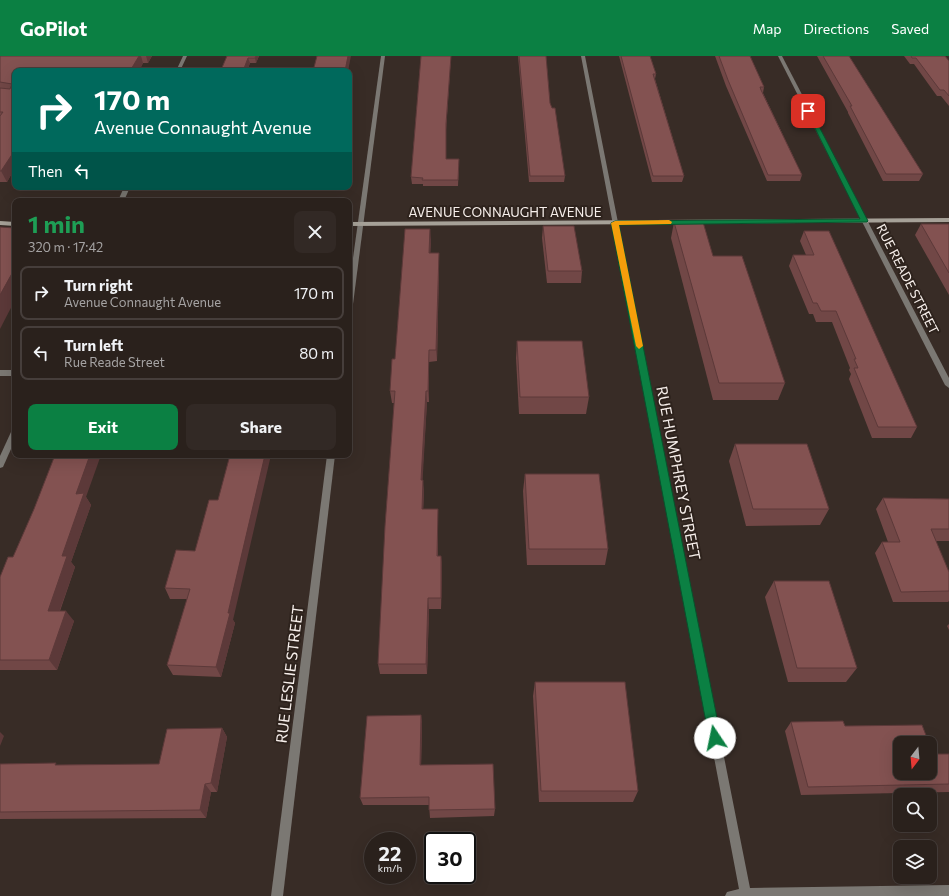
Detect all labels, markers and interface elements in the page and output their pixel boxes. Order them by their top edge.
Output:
text: GoPilot [20,17,87,40]
text: Map [753,20,782,37]
text: Directions [804,20,869,37]
text: Saved [891,20,929,37]
text: 170 m [94,82,170,116]
icon: right [28,84,80,136]
pin [791,94,825,128]
icon: arrive [797,100,819,122]
text: Avenue Connaught Avenue [94,116,312,138]
icon: left [71,160,93,182]
text: Then [28,162,63,180]
street label: AVENUE CONNAUGHT AVENUE [408,204,602,220]
text: 1 min [28,209,85,238]
button: close [294,211,336,253]
street label: RUE READE STREET [873,221,943,337]
text: 320 m · 17:42 [28,239,103,255]
text: Turn right [64,276,133,294]
icon: right [30,282,52,304]
text: 170 m [294,284,334,302]
text: Avenue Connaught Avenue [64,294,221,310]
text: Turn left [64,336,123,354]
icon: left [30,342,52,364]
text: 80 m [299,344,334,362]
text: Rue Reade Street [64,354,165,370]
street label: RUE HUMPHREY STREET [653,384,705,562]
button: Exit [28,404,178,450]
button: Share [186,404,336,450]
street label: RUE LESLIE STREET [272,604,306,744]
position arrow [694,717,736,759]
north arrow [893,736,937,780]
map controls [893,736,937,884]
button: search [893,788,937,832]
speed limit sign: 30 [424,832,476,884]
button: layers [893,840,937,884]
text: 22 [379,841,401,865]
text: km/h [378,862,402,874]

